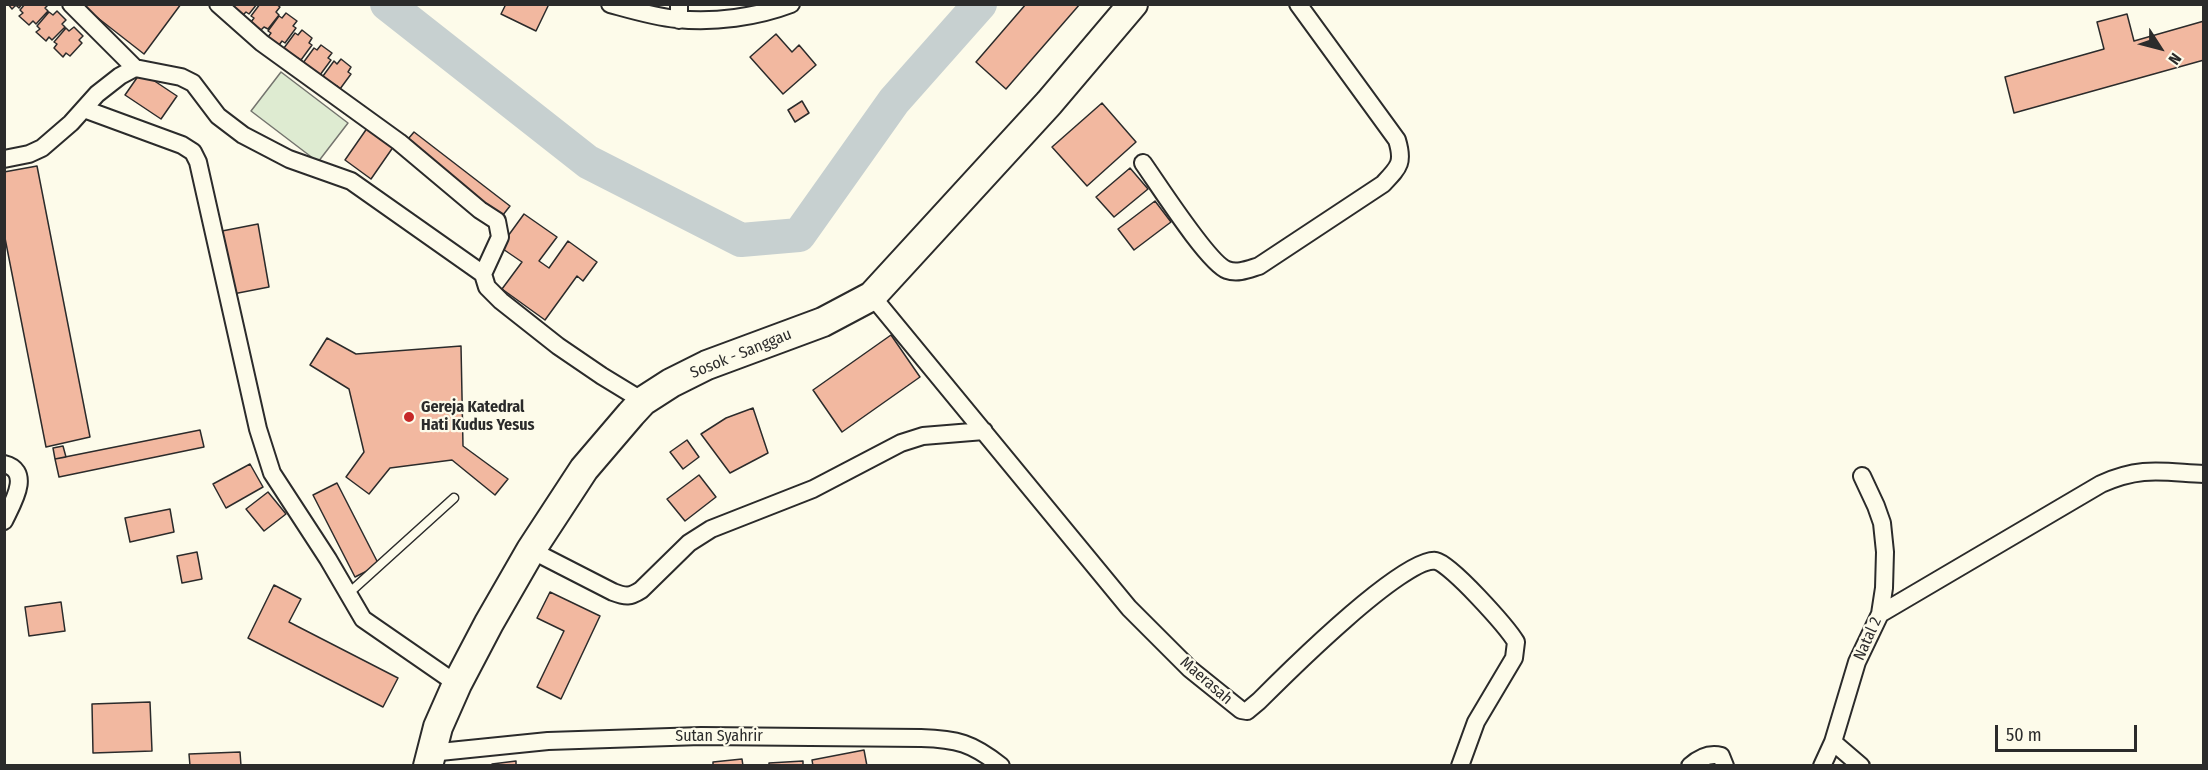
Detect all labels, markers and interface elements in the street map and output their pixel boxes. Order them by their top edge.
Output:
north arrow [2130,18,2190,78]
text: N [2164,49,2185,68]
street label: Sosok - Sanggau [688,325,794,383]
place label: Gereja Katedral Hati Kudus Yesus [421,398,534,436]
marker: Gereja Katedral Hati Kudus Yesus [402,410,416,424]
street label: Natal 2 [1850,614,1886,664]
street label: Maerasah [1176,653,1236,709]
scale bar [1998,713,2140,751]
text: 50 m [2006,724,2042,746]
street label: Sutan Syahrir [675,727,763,747]

